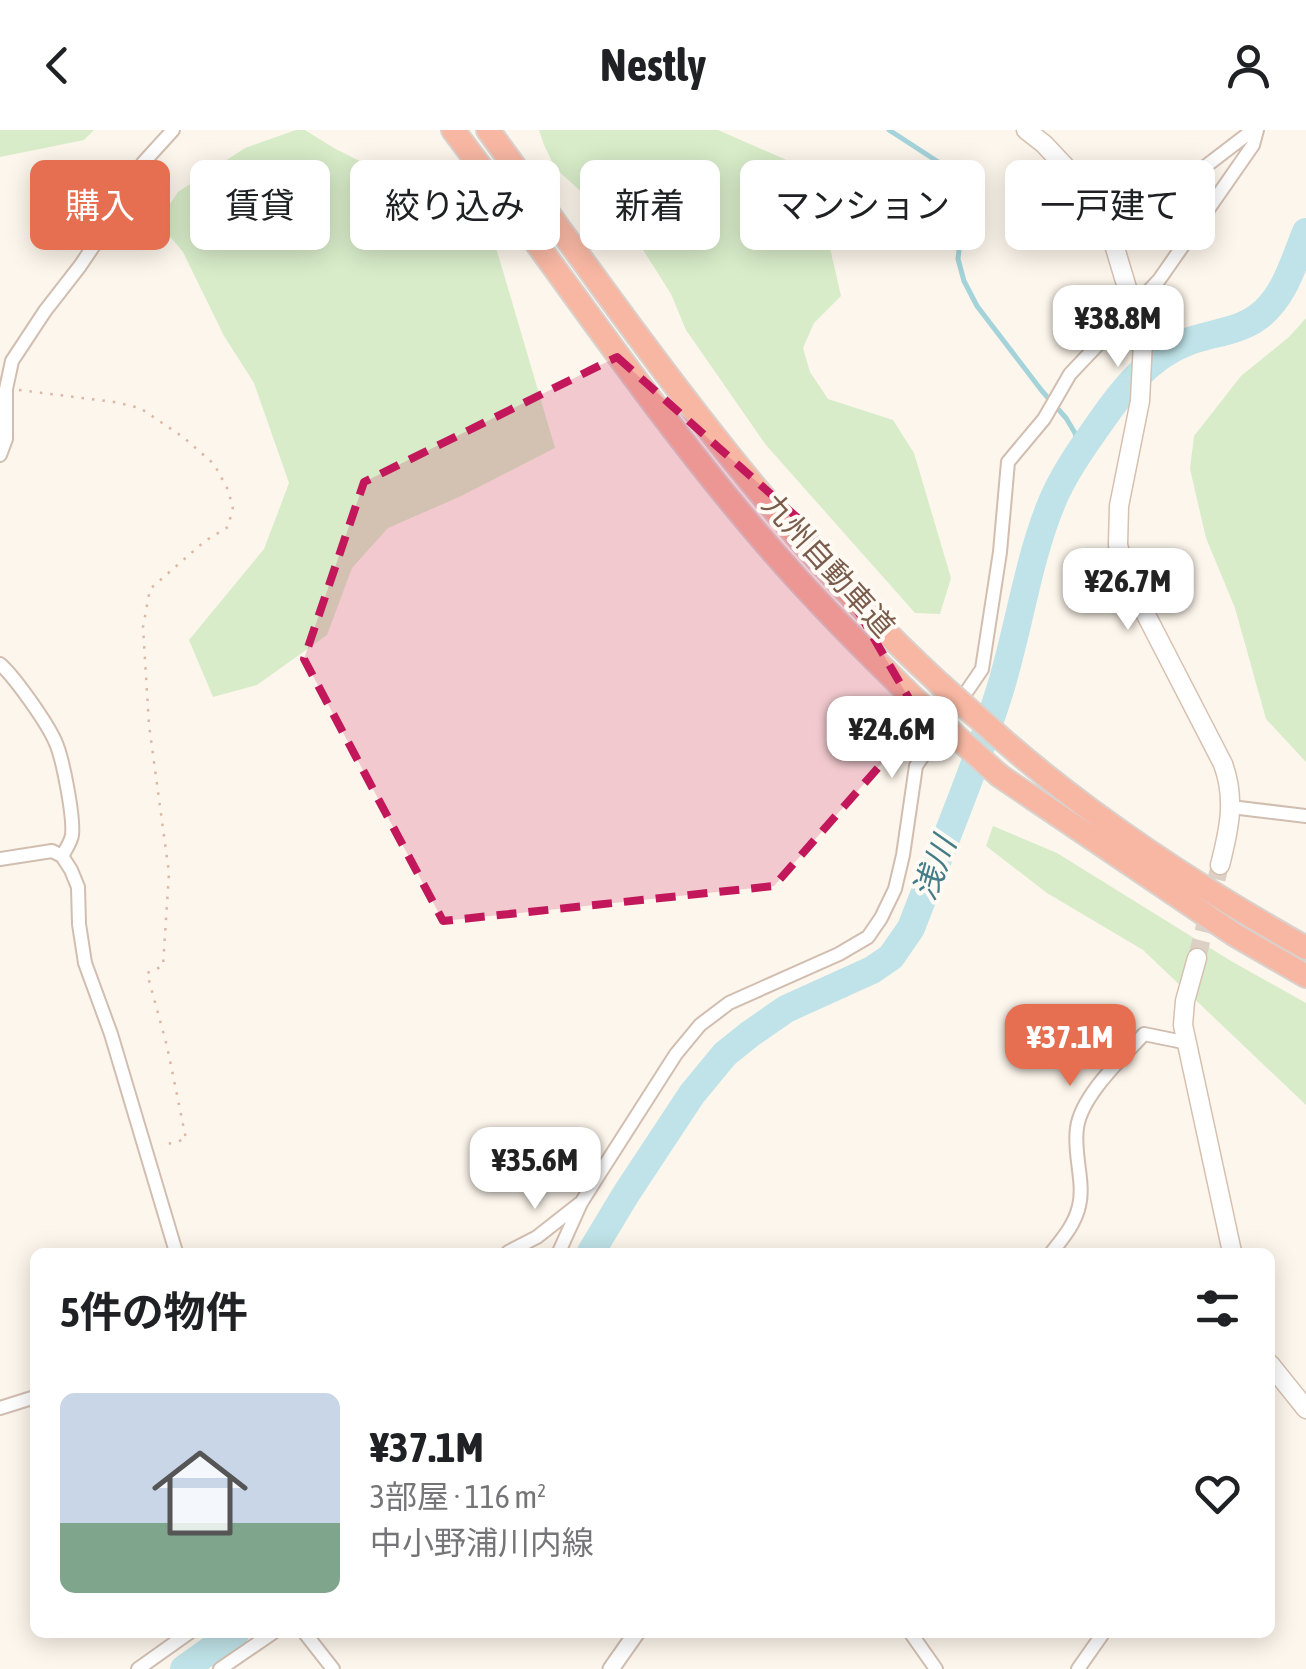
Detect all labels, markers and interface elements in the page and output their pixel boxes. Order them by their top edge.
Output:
icon: back [30,38,85,93]
icon: person [1221,38,1276,93]
text: Nestly [600,39,706,91]
chip: 購入 [30,160,170,250]
chip: 賃貸 [190,160,330,250]
chip: 絞り込み [350,160,560,250]
chip: 新着 [580,160,720,250]
chip: マンション [740,160,985,250]
chip: 一戸建て [1005,160,1215,250]
pin: ¥38.8M [1037,285,1199,370]
text: ¥38.8M [1075,299,1161,336]
street label: 九州自動車道 [756,487,902,643]
pin: ¥26.7M [1047,548,1209,633]
text: ¥26.7M [1085,562,1171,599]
pin: ¥24.6M [811,696,973,781]
text: ¥24.6M [849,710,935,747]
water label: 浅川 [905,829,964,905]
pin: ¥37.1M [989,1004,1151,1089]
text: ¥37.1M [1027,1018,1113,1055]
pin: ¥35.6M [454,1127,616,1212]
text: ¥35.6M [492,1141,578,1178]
icon: filters [1190,1281,1245,1336]
text: 5件の物件 [60,1288,248,1336]
text: ¥37.1M [370,1423,484,1471]
icon: home [140,1433,260,1553]
icon: heart [1190,1466,1245,1521]
text: 3部屋 · 116 m² [370,1478,546,1515]
text: 中小野浦川内線 [370,1524,594,1561]

